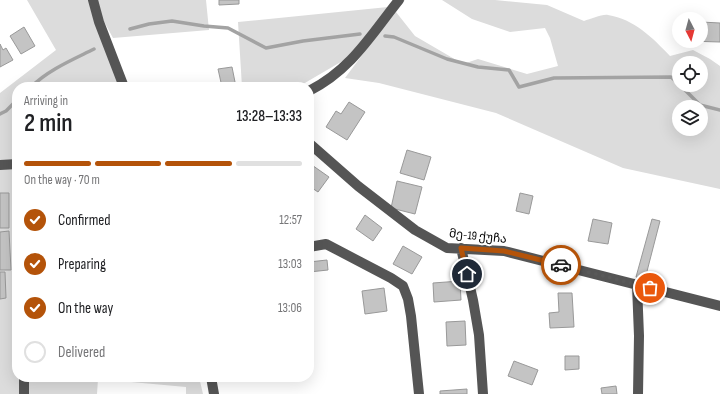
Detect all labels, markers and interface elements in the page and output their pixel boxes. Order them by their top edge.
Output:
north arrow [672,12,708,48]
map controls [672,12,708,136]
button: locate [672,56,708,92]
text: Arriving in [24,93,68,109]
button: layers [672,100,708,136]
text: 13:28–13:33 [236,107,302,126]
text: 2 min [24,108,73,139]
text: On the way · 70 m [24,172,100,188]
icon: check [24,209,46,231]
text: Confirmed [58,211,111,230]
text: 12:57 [279,212,302,228]
street label: მე-19 ქუჩა [448,226,508,247]
courier [541,245,581,285]
icon: check [24,253,46,275]
icon: car [550,254,572,276]
text: Preparing [58,255,106,274]
text: 13:03 [278,256,302,272]
pin [450,257,484,291]
icon: home [456,263,478,285]
pin [633,271,667,305]
icon: bag [639,277,661,299]
icon: check [24,297,46,319]
text: On the way [58,299,113,318]
text: 13:06 [278,300,302,316]
text: Delivered [58,343,105,362]

